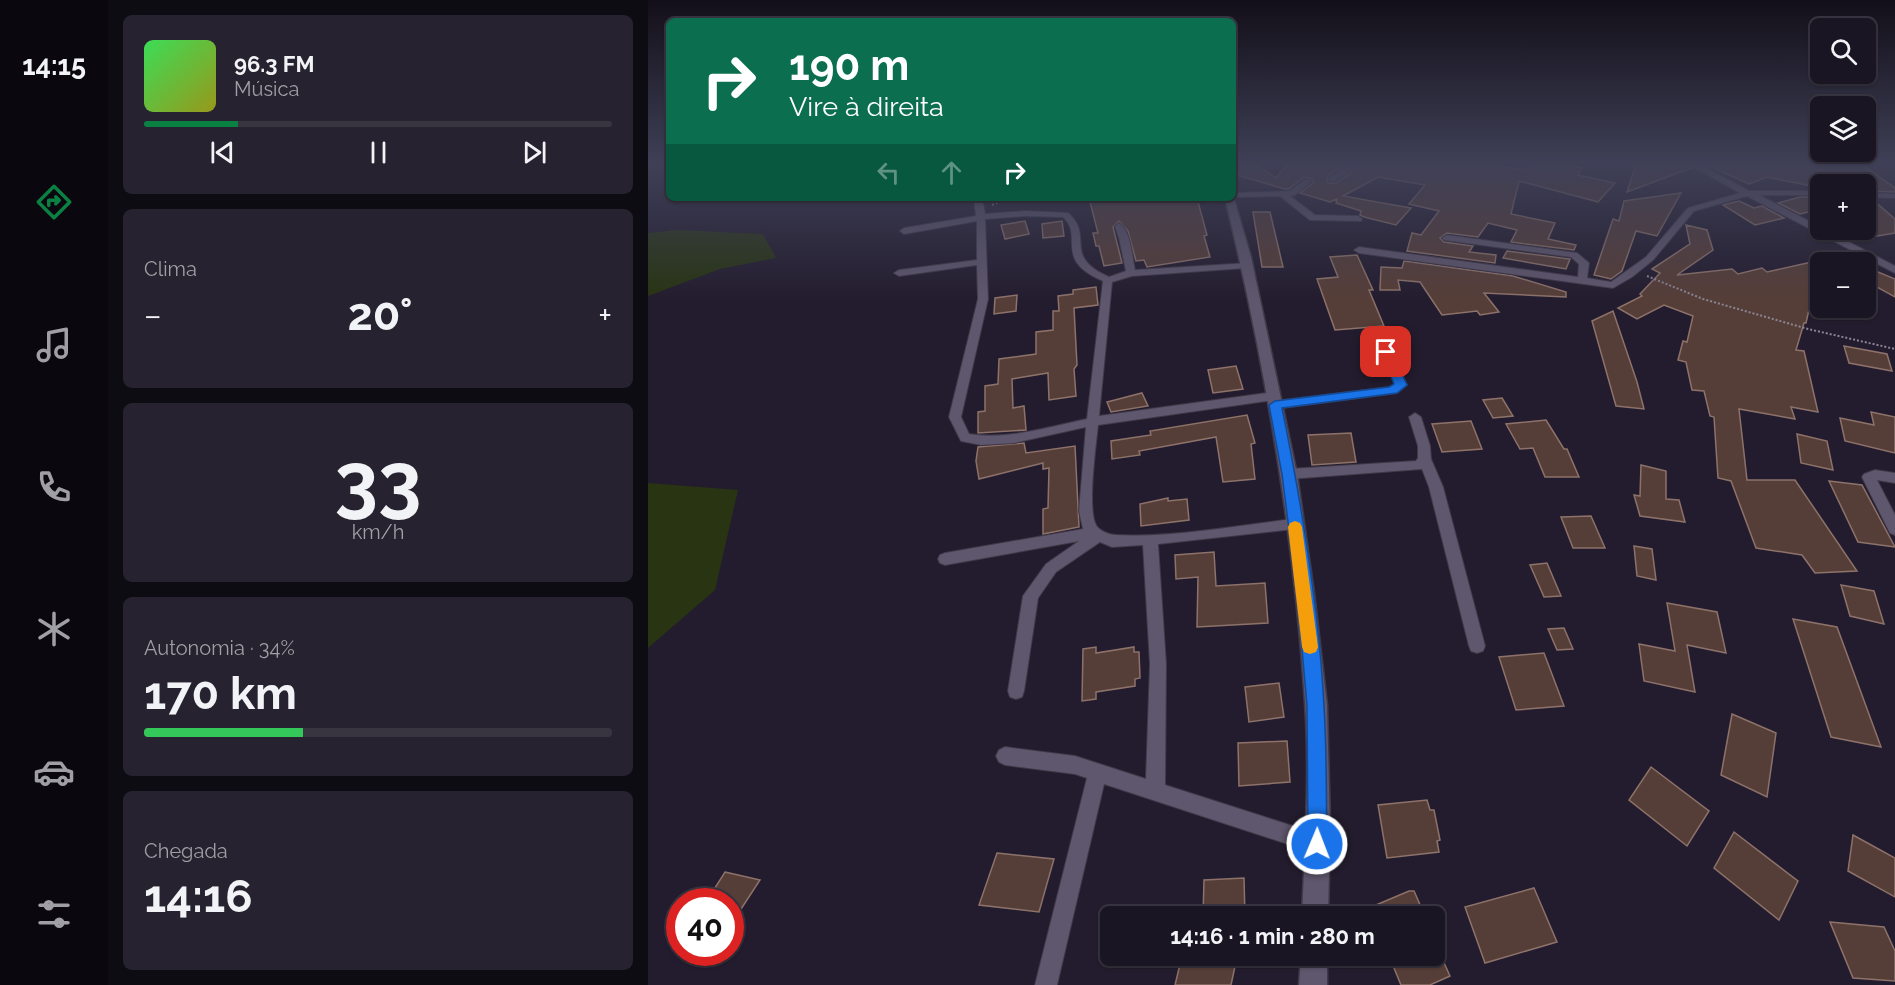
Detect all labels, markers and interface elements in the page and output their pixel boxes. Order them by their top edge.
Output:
map controls [1810,18,1876,318]
button: search [1810,18,1876,84]
text: 190 m [789,41,909,90]
icon: right [690,42,768,120]
text: 14:15 [22,50,86,81]
text: 96.3 FM [234,51,314,77]
text: Música [234,77,299,101]
text: Vire à direita [789,91,944,122]
button: layers [1810,96,1876,162]
icon: previous [206,136,239,169]
icon: pause [362,136,395,169]
icon: next [518,136,551,169]
icon: left [872,156,905,189]
icon: ahead [935,156,968,189]
icon: right [998,156,1031,189]
button: + [1810,174,1876,240]
icon: directions [33,181,75,223]
button: − [1810,252,1876,318]
text: Clima [144,257,197,281]
text: 20° [347,288,413,341]
text: − [144,296,162,335]
text: + [598,296,612,335]
icon: music [33,324,75,366]
pin [1360,326,1411,377]
icon: arrive [1369,335,1402,368]
text: 33 [334,435,422,526]
icon: phone [33,466,75,508]
text: km/h [352,520,404,544]
icon: climate [33,608,75,650]
text: Autonomia · 34% [144,636,295,660]
text: 170 km [144,667,297,720]
icon: car [33,751,75,793]
position arrow [1285,812,1349,876]
text: Chegada [144,839,228,863]
text: 14:16 [144,870,253,923]
speed limit sign: 40 [666,888,744,966]
icon: filters [33,893,75,935]
text: 14:16 · 1 min · 280 m [1170,923,1375,949]

